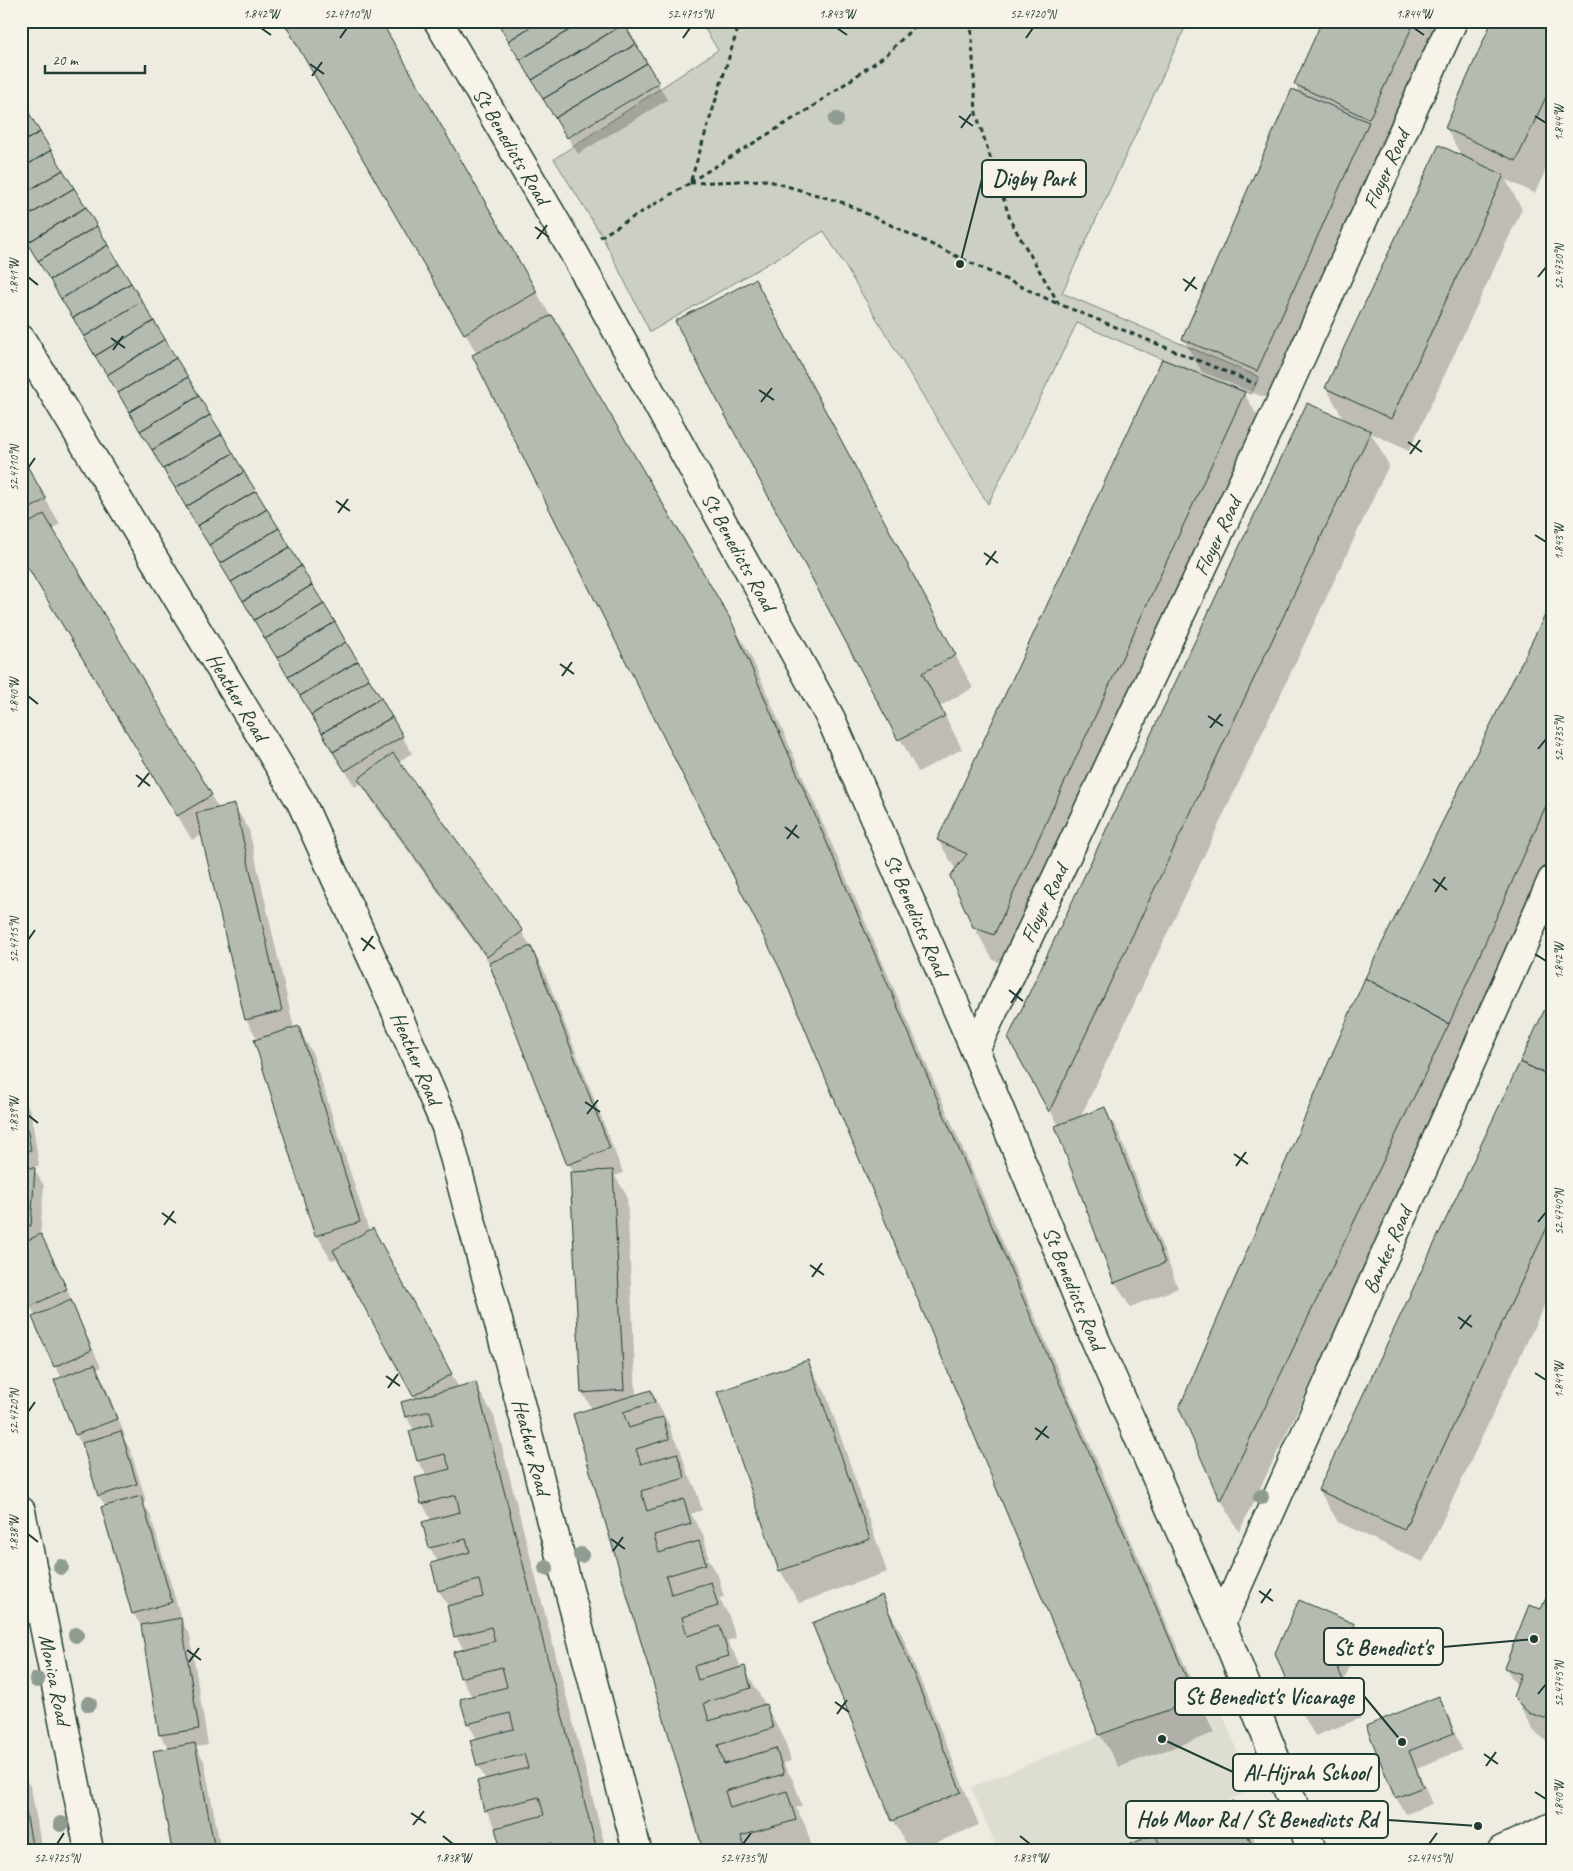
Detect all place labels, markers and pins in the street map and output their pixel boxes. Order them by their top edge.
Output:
callout: Digby Park [982,160,1086,197]
callout: St Benedict's [1324,1628,1443,1665]
callout: St Benedict's Vicarage [1175,1678,1364,1715]
callout: Al-Hijrah School [1233,1754,1379,1791]
callout: Hob Moor Rd / St Benedicts Rd [1126,1801,1388,1838]

